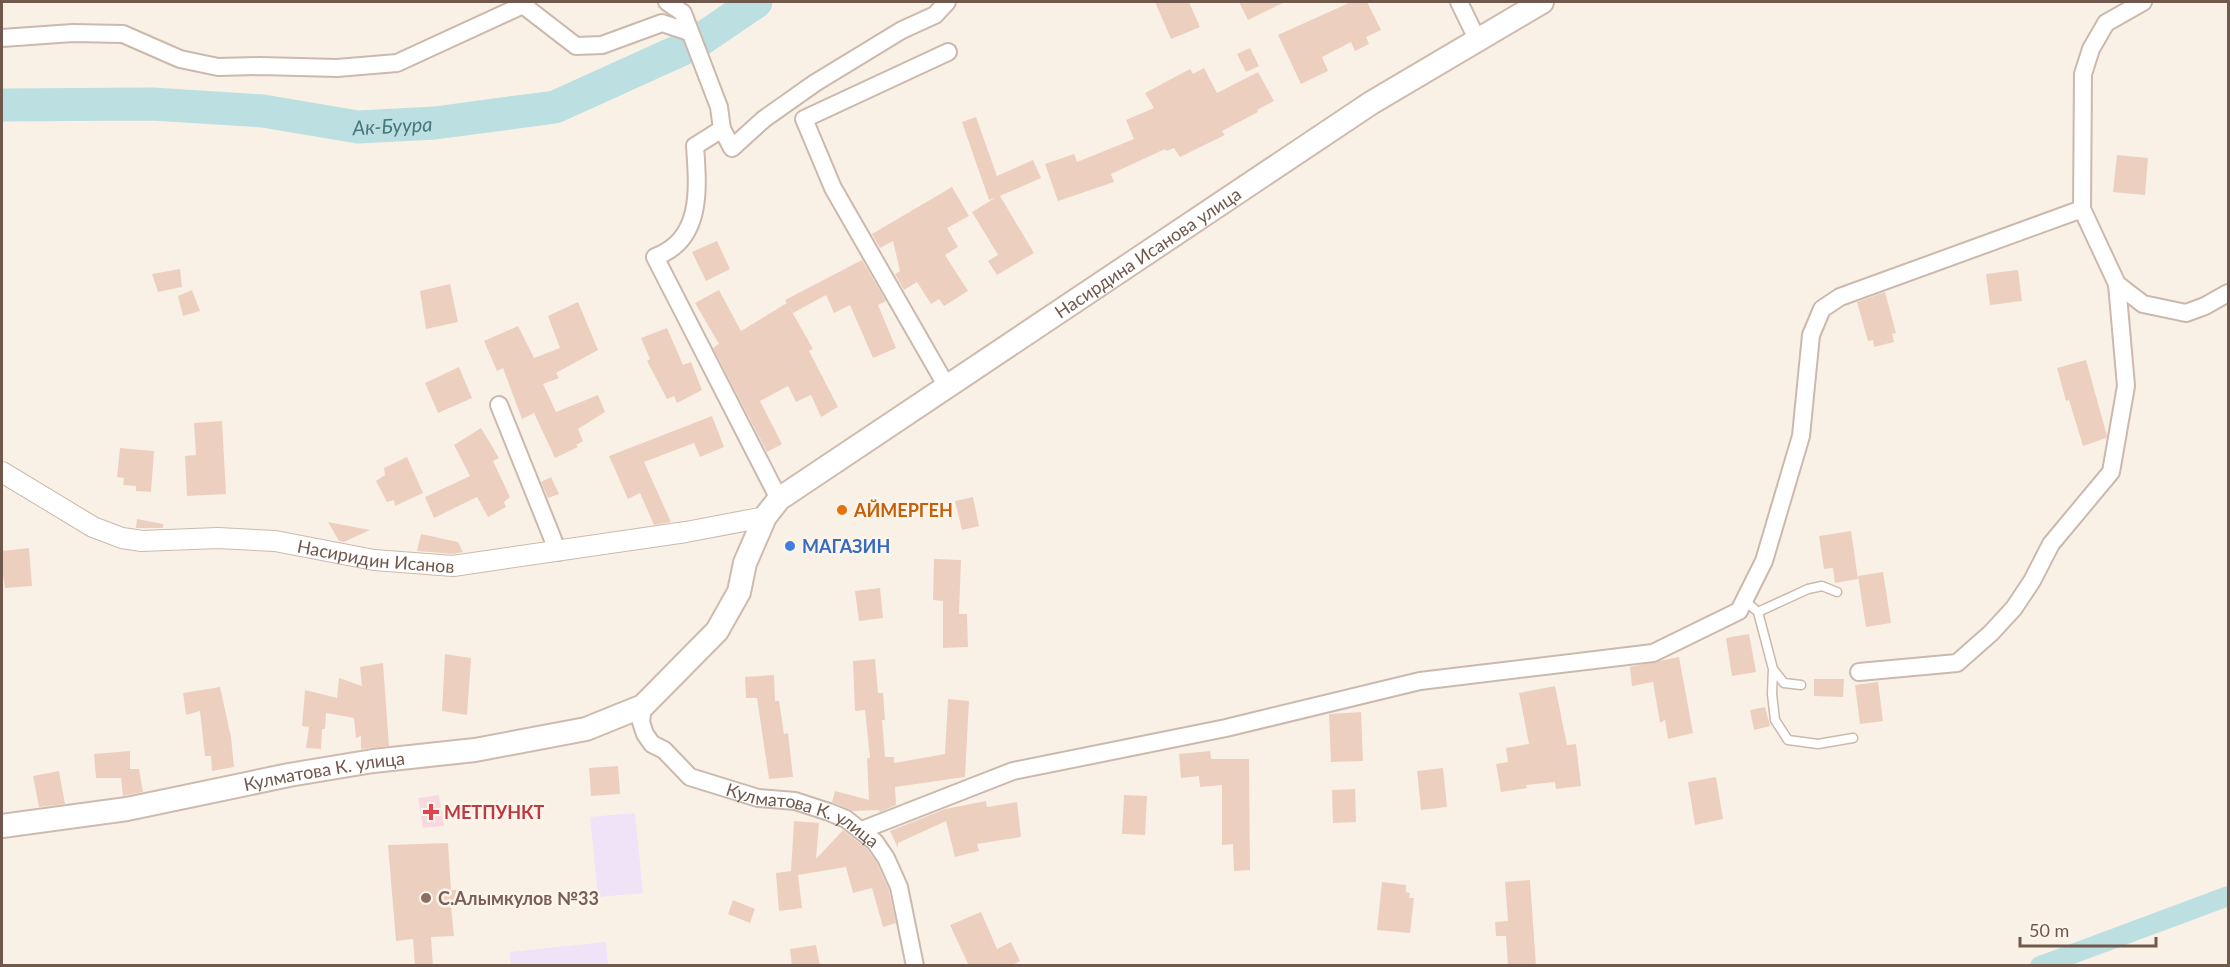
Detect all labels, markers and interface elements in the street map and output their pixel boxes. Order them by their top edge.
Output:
water label: Ак-Буура [351,111,433,139]
street label: Насирдина Исанова улица [1050,182,1245,323]
place label: АЙМЕРГЕН [853,499,953,521]
marker: АЙМЕРГЕН [835,503,849,517]
street label: Насиридин Исанов [296,535,455,577]
place label: МАГАЗИН [802,535,890,557]
marker: МАГАЗИН [783,539,797,553]
street label: Кулматова К. улица [241,747,406,795]
street label: Кулматова К. улица [724,778,884,852]
place label: МЕТПУНКТ [444,801,545,823]
marker: МЕТПУНКТ [422,803,440,821]
place label: С.Алымкулов №33 [438,887,599,909]
marker: С.Алымкулов №33 [419,891,433,905]
scale bar [2020,910,2156,948]
text: 50 m [2029,919,2069,941]

